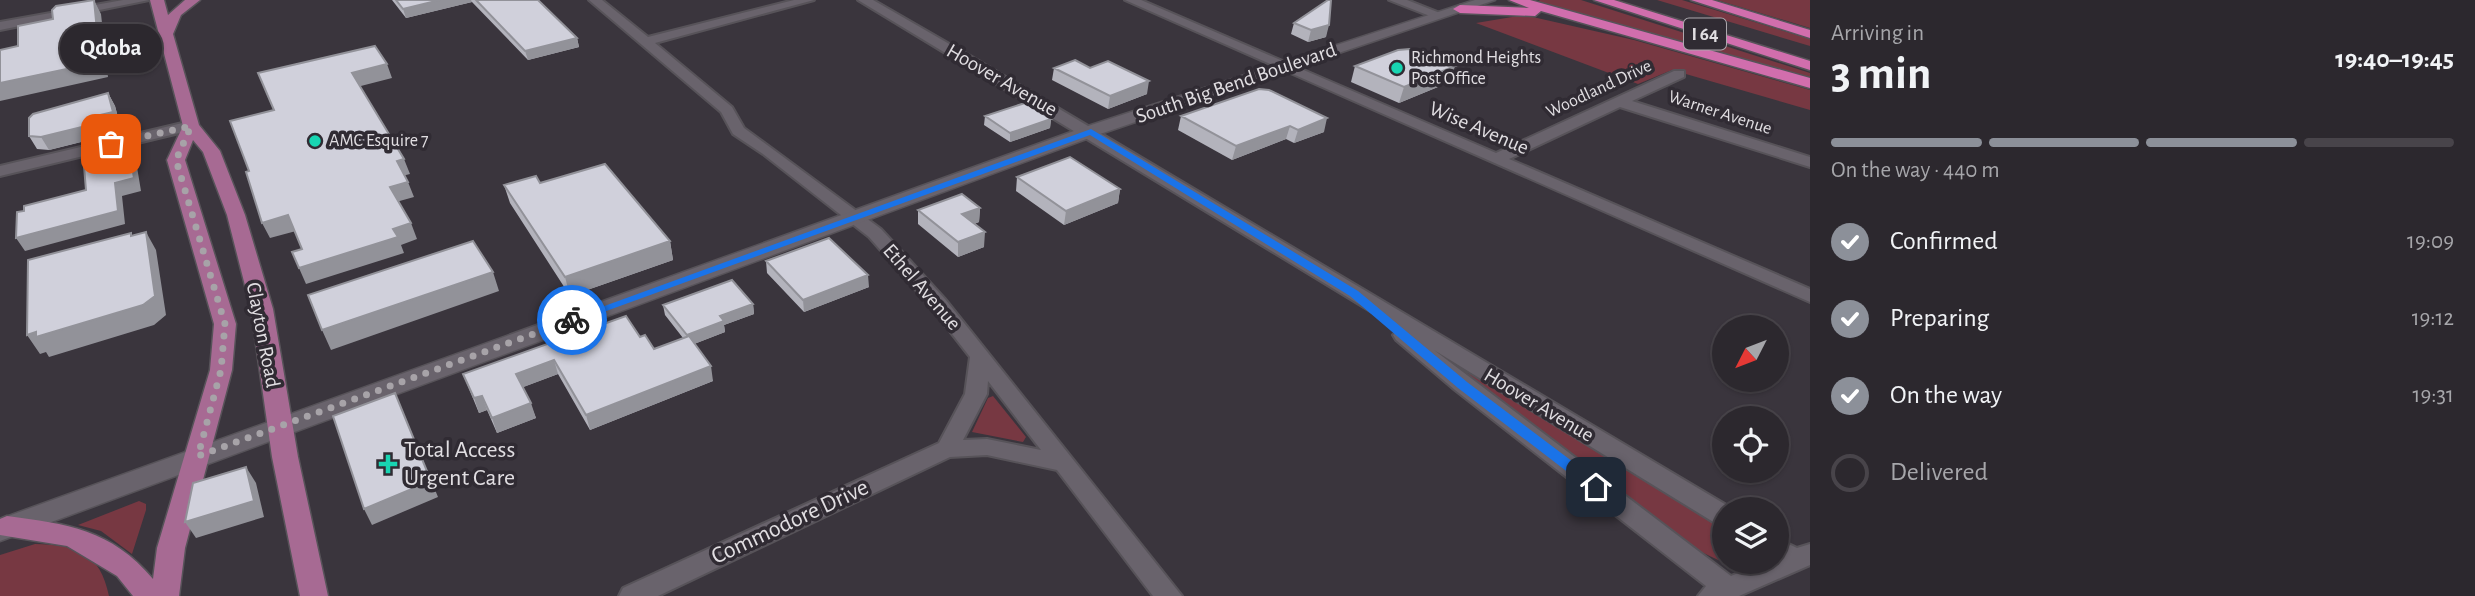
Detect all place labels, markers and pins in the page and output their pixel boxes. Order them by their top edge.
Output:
callout: Qdoba [60,25,162,74]
place label: Richmond Heights Post Office [1411,49,1541,88]
marker: Richmond Heights Post Office [1389,60,1405,76]
pin [81,114,141,174]
place label: AMC Esquire 7 [329,132,429,150]
marker: AMC Esquire 7 [307,133,323,149]
place label: Total Access Urgent Care [404,438,515,490]
marker: Total Access Urgent Care [378,454,398,474]
pin [1566,457,1626,517]

